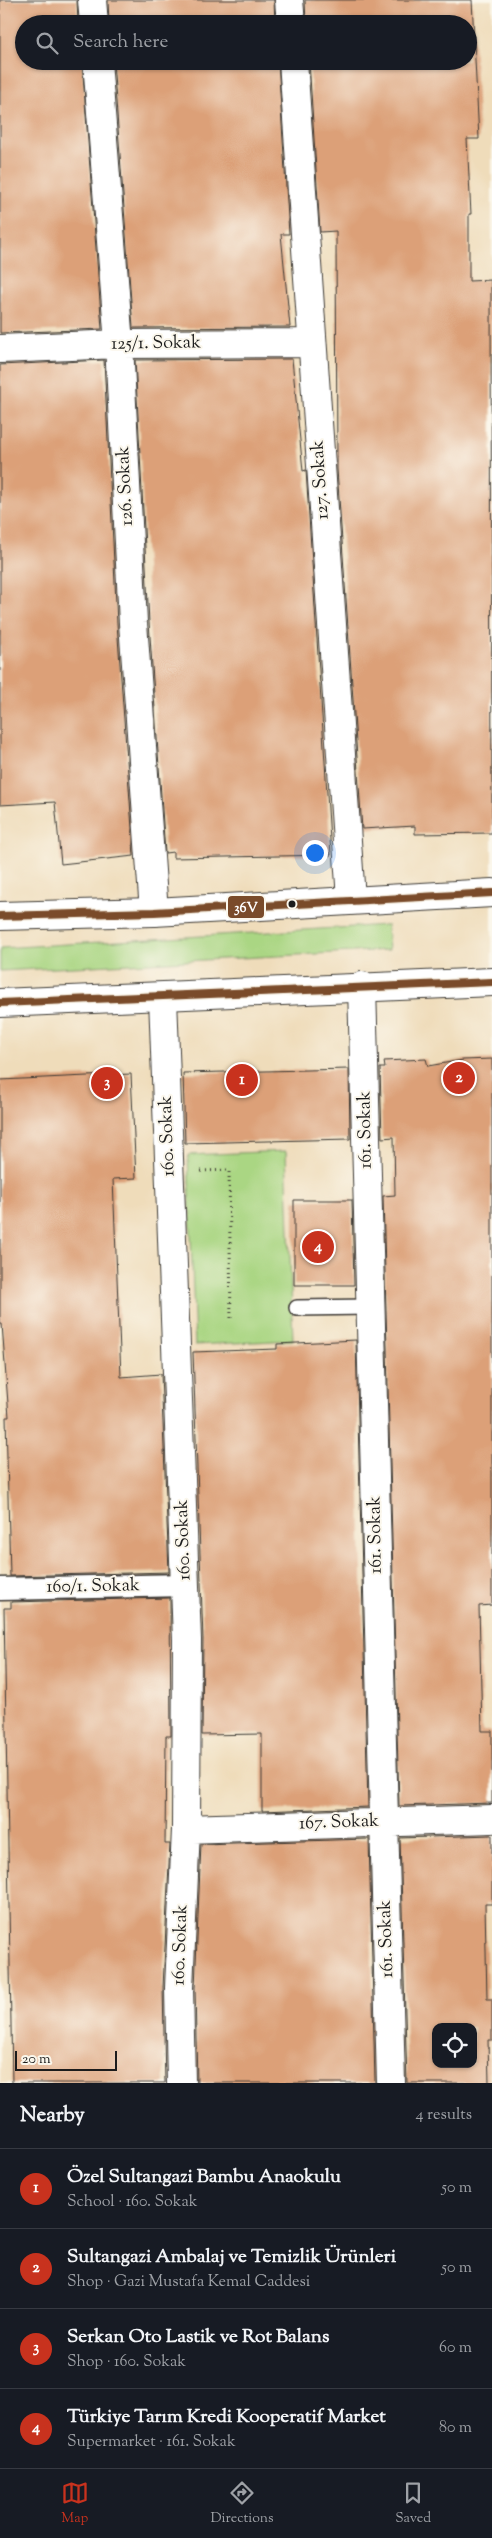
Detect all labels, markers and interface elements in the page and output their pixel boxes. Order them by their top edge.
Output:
search box [15,15,477,70]
icon: search [33,29,61,57]
text: Search here [73,29,168,56]
street label: 125/1. Sokak [111,330,201,358]
street label: 127. Sokak [305,439,337,521]
street label: 126. Sokak [111,445,141,527]
your location [302,840,328,866]
line badge: 36V [227,895,265,919]
text: 36V [234,899,259,919]
unlabelled marker [287,899,297,909]
pin: 2 [443,1059,475,1097]
pin: 1 [226,1061,258,1099]
pin: 3 [91,1064,123,1102]
street label: 161. Sokak [352,1091,380,1169]
street label: 160. Sokak [154,1095,182,1177]
pin: 4 [302,1228,334,1266]
street label: 161. Sokak [362,1496,390,1574]
street label: 160. Sokak [170,1499,198,1581]
street label: 160/1. Sokak [46,1573,140,1601]
street label: 167. Sokak [299,1809,380,1837]
street label: 161. Sokak [373,1899,401,1978]
street label: 160. Sokak [167,1904,195,1986]
map controls [432,2023,477,2068]
button: locate [432,2023,477,2068]
scale bar [15,2048,118,2071]
text: 20 m [22,2050,51,2070]
text: Nearby [20,2101,85,2131]
text: 4 results [416,2104,472,2127]
text: Özel Sultangazi Bambu Anaokulu [67,2164,341,2191]
text: 1 [33,2177,39,2200]
text: 50 m [441,2177,472,2200]
text: School · 160. Sokak [67,2191,198,2214]
text: Sultangazi Ambalaj ve Temizlik Ürünleri [67,2244,396,2271]
text: 2 [32,2257,40,2280]
text: 50 m [441,2257,472,2280]
text: Shop · Gazi Mustafa Kemal Caddesi [67,2271,310,2294]
text: Serkan Oto Lastik ve Rot Balans [67,2324,329,2351]
text: 3 [33,2337,39,2360]
text: 60 m [439,2337,472,2360]
text: Shop · 160. Sokak [67,2351,186,2374]
text: Türkiye Tarım Kredi Kooperatif Market [67,2404,386,2431]
text: 4 [32,2417,40,2440]
text: 80 m [439,2417,472,2440]
text: Supermarket · 161. Sokak [67,2431,236,2454]
tab: Map [61,2479,89,2529]
tab: Directions [210,2479,274,2529]
tab: Saved [395,2479,431,2529]

